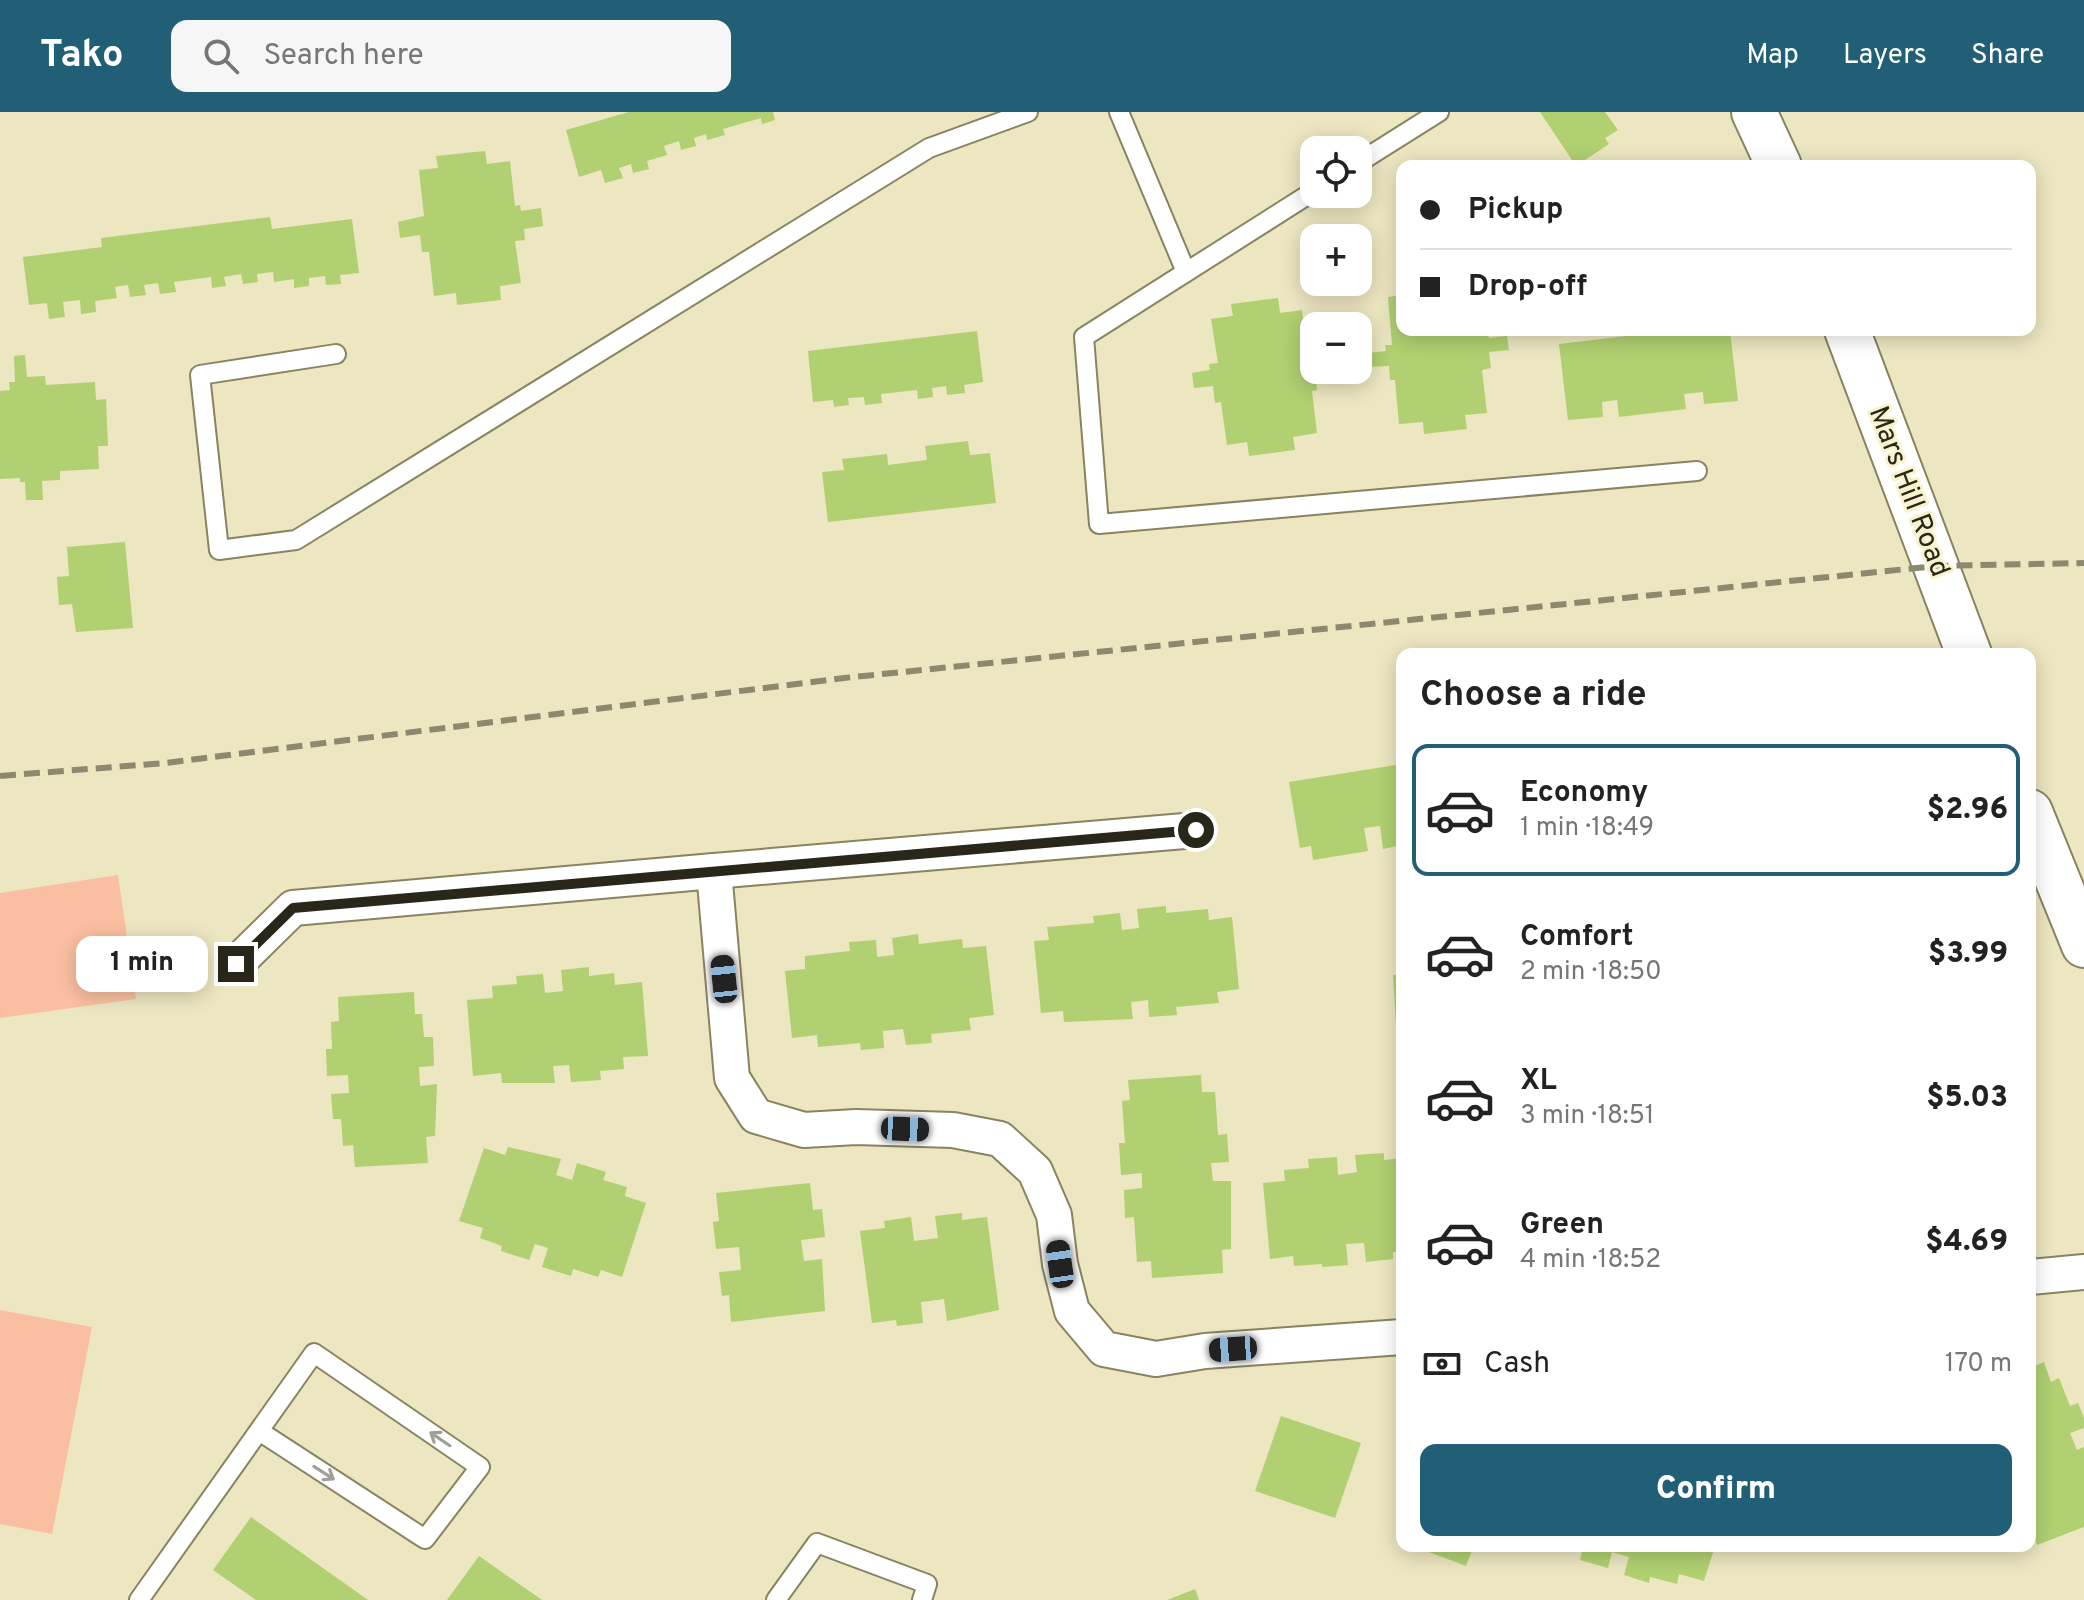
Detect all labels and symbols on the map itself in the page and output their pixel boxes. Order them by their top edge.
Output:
street label: Mars Hill Road [1859,402,1957,582]
route start [1178,812,1214,848]
callout: 1 min [76,936,208,992]
route end [218,946,254,982]
car [710,954,738,1004]
car [881,1116,929,1142]
car [1045,1239,1075,1289]
car [1208,1335,1258,1363]
one-way arrow [429,1431,451,1447]
one-way arrow [313,1465,335,1482]

